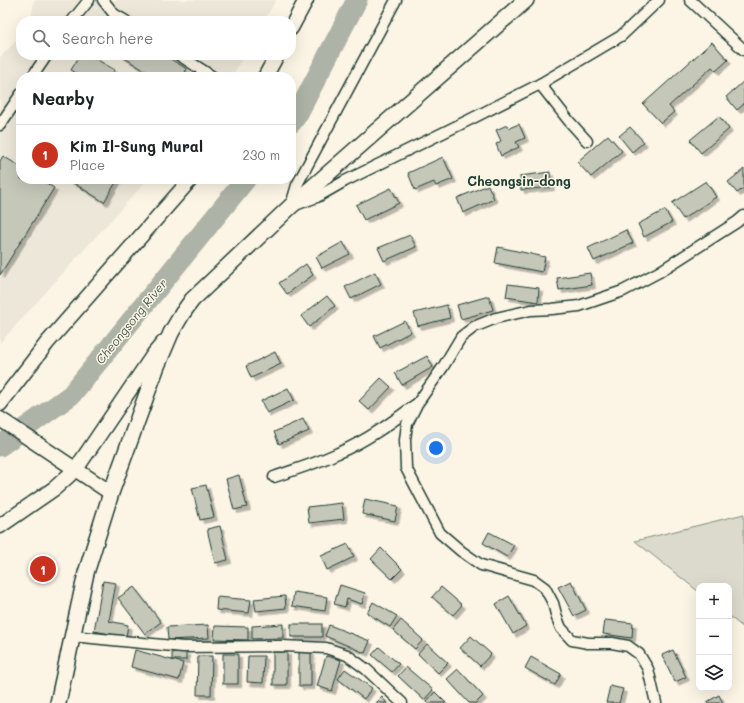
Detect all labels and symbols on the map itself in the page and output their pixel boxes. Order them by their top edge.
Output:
district label: Cheongsin-dong [467,172,571,189]
water label: Cheongsong River [92,275,170,367]
your location [426,438,446,458]
pin: 1 [30,554,56,584]

